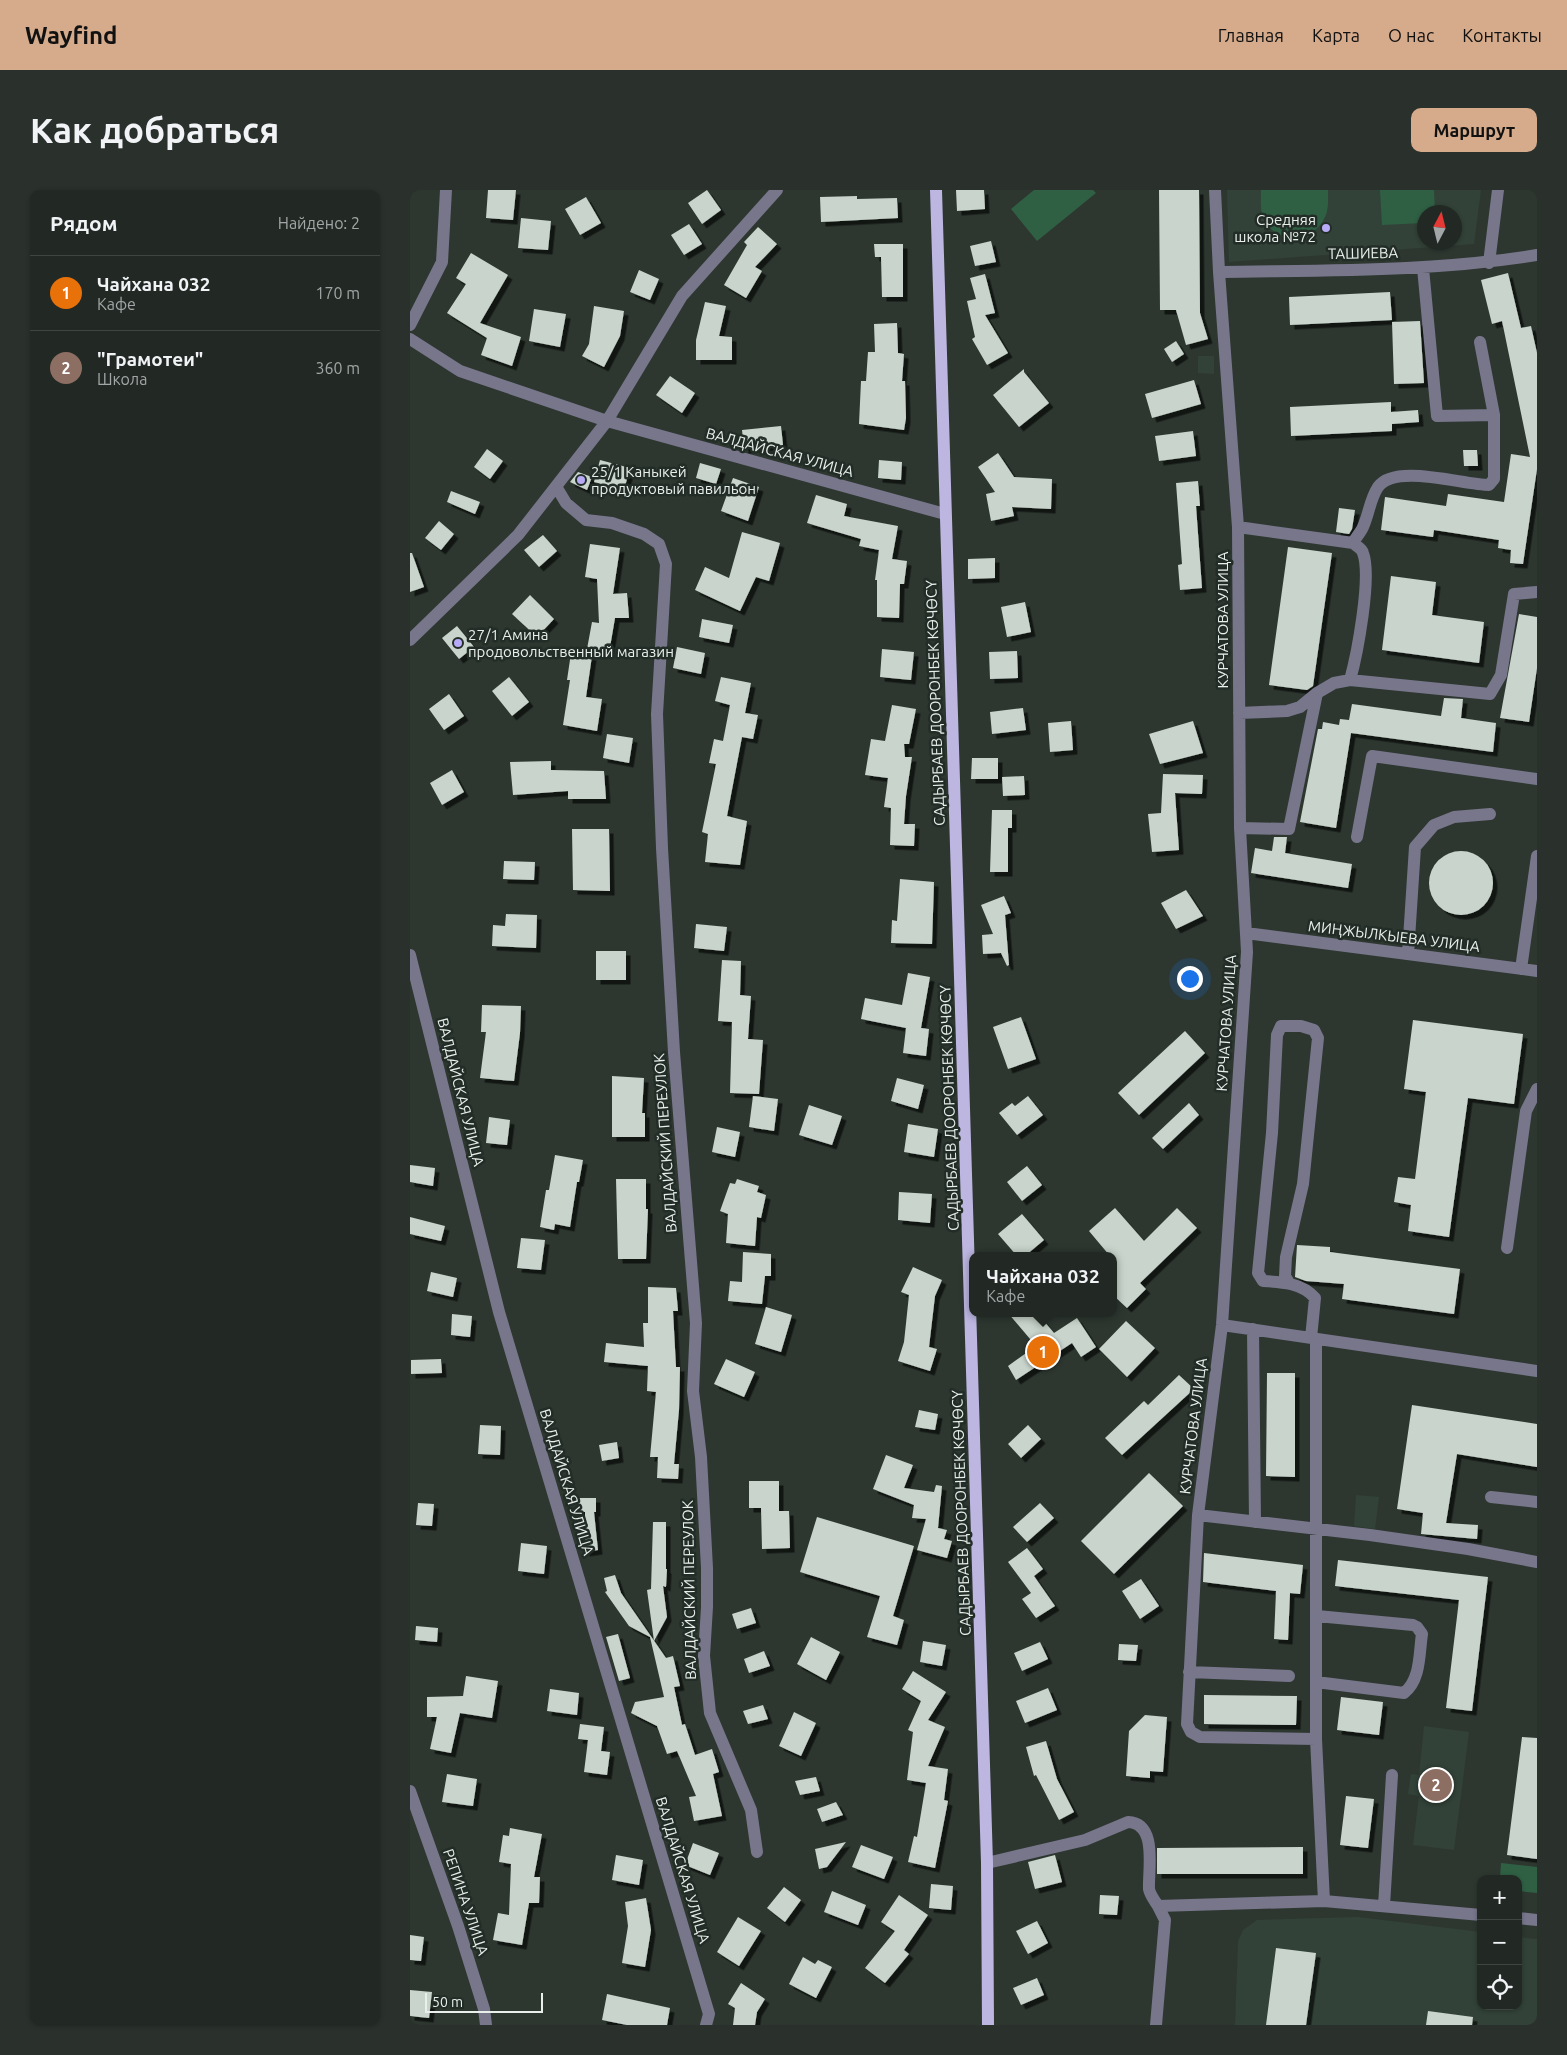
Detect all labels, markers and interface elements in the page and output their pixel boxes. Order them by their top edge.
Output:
text: Wayfind [25,22,117,49]
text: Главная [1218,25,1284,45]
text: Карта [1312,25,1360,45]
text: О нас [1388,25,1434,45]
text: Контакты [1462,25,1542,45]
button: Маршрут [1411,108,1537,152]
text: Как добраться [30,110,279,150]
north arrow [1417,205,1462,250]
text: Рядом [50,211,118,235]
place label: Средняя школа №72 [1234,211,1316,245]
text: Найдено: 2 [278,214,360,232]
marker: Средняя школа №72 [1320,222,1332,234]
street label: ТАШИЕВА [1328,244,1399,262]
text: Чайхана 032 [97,273,210,295]
text: 1 [61,284,71,302]
text: 170 m [315,284,360,302]
text: Кафе [97,295,136,313]
text: "Грамотеи" [97,348,203,370]
text: 2 [61,359,71,377]
text: 360 m [315,359,360,377]
text: Школа [97,370,147,388]
street label: ВАЛДАЙСКАЯ УЛИЦА [704,424,856,480]
place label: 25/1 Каныкей продуктовый павильон [591,463,756,497]
marker: 25/1 Каныкей продуктовый павильон [575,474,587,486]
street label: КУРЧАТОВА УЛИЦА [1214,551,1231,689]
street label: САДЫРБАЕВ ДООРОНБЕК КӨЧӨСҮ [922,579,948,826]
place label: 27/1 Амина продовольственный магазин [468,626,674,660]
marker: 27/1 Амина продовольственный магазин [452,637,464,649]
street label: МИҢЖЫЛКЫЕВА УЛИЦА [1307,917,1481,955]
street label: КУРЧАТОВА УЛИЦА [1213,954,1239,1092]
your location [1177,966,1203,992]
street label: САДЫРБАЕВ ДООРОНБЕК КӨЧӨСҮ [936,984,962,1231]
street label: ВАЛДАЙСКАЯ УЛИЦА [434,1016,488,1168]
street label: ВАЛДАЙСКИЙ ПЕРЕУЛОК [650,1053,680,1233]
popup [969,1252,1117,1317]
text: Чайхана 032 [986,1265,1100,1287]
text: Кафе [986,1287,1025,1305]
pin: 1 [1027,1333,1059,1371]
street label: КУРЧАТОВА УЛИЦА [1176,1357,1210,1495]
street label: САДЫРБАЕВ ДООРОНБЕК КӨЧӨСҮ [948,1389,974,1636]
street label: ВАЛДАЙСКАЯ УЛИЦА [537,1407,597,1557]
street label: ВАЛДАЙСКИЙ ПЕРЕУЛОК [679,1500,699,1680]
pin: 2 [1420,1766,1452,1804]
street label: ВАЛДАЙСКАЯ УЛИЦА [653,1795,713,1945]
street label: РЕПИНА УЛИЦА [440,1846,492,1958]
map controls [1477,1875,1522,2010]
button: + [1477,1875,1522,1920]
button: − [1477,1920,1522,1965]
button: locate [1477,1965,1522,2010]
scale bar [425,1990,542,2013]
text: 50 m [432,1994,463,2010]

